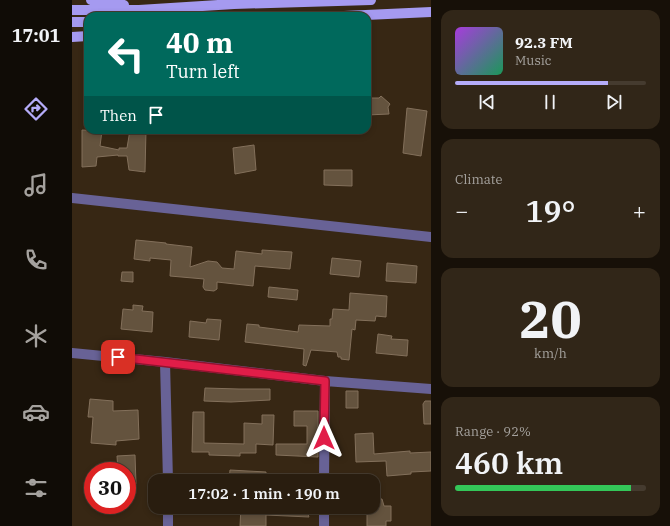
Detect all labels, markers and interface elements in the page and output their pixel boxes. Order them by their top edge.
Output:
text: 17:01 [12,24,60,47]
text: 40 m [166,24,233,61]
icon: left [100,28,152,80]
text: 92.3 FM [515,33,573,52]
text: Music [515,52,552,69]
text: Turn left [166,60,240,83]
icon: previous [476,91,498,113]
icon: pause [539,91,561,113]
icon: next [603,91,625,113]
icon: directions [22,95,50,123]
icon: arrive [145,104,167,126]
text: Then [100,106,137,125]
icon: music [22,171,50,199]
text: Climate [455,171,502,188]
text: 19° [525,191,576,230]
text: − [455,196,468,225]
text: + [633,196,646,225]
icon: phone [22,246,50,274]
text: 20 [519,285,582,352]
icon: climate [22,322,50,350]
pin [101,340,135,374]
text: km/h [534,345,567,362]
icon: arrive [107,346,129,368]
icon: car [22,398,50,426]
position arrow [303,417,345,459]
text: Range · 92% [455,423,531,440]
text: 460 km [455,443,563,482]
speed limit sign: 30 [84,462,136,514]
icon: filters [22,474,50,502]
text: 17:02 · 1 min · 190 m [188,484,340,503]

